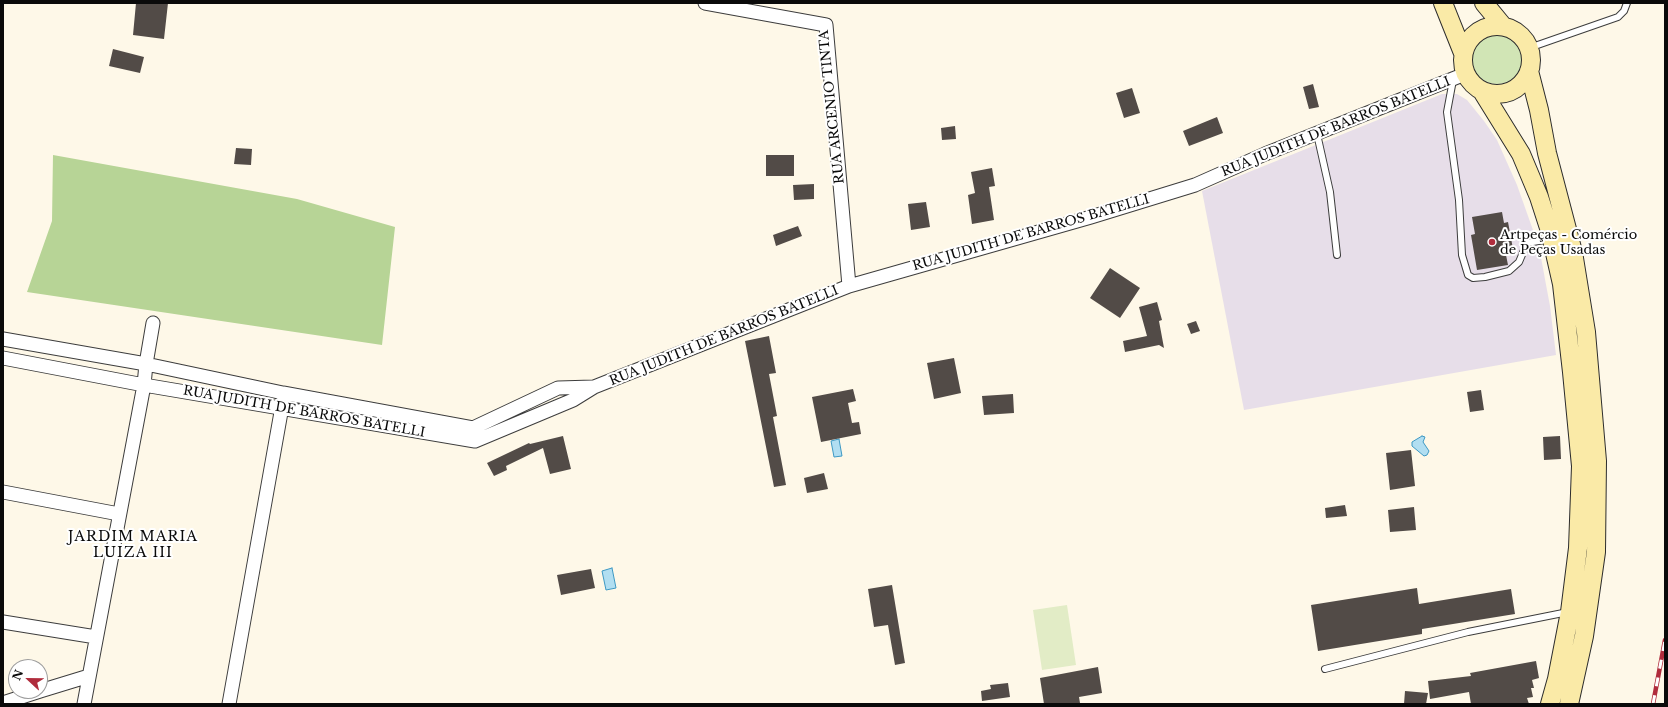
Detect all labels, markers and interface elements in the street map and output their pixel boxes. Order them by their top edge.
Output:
street label: RUA ARCENIO TINTA [816,29,848,185]
street label: RUA JUDITH DE BARROS BATELLI [1219,74,1453,180]
street label: RUA JUDITH DE BARROS BATELLI [911,192,1151,274]
place label: Artpeças - Comércio de Peças Usadas [1500,227,1637,258]
marker: Artpeças - Comércio de Peças Usadas [1487,237,1497,247]
street label: RUA JUDITH DE BARROS BATELLI [607,283,841,389]
street label: RUA JUDITH DE BARROS BATELLI [182,383,426,441]
district label: JARDIM MARIA LUIZA III [68,529,198,562]
north arrow [8,659,48,699]
text: N [9,667,26,682]

